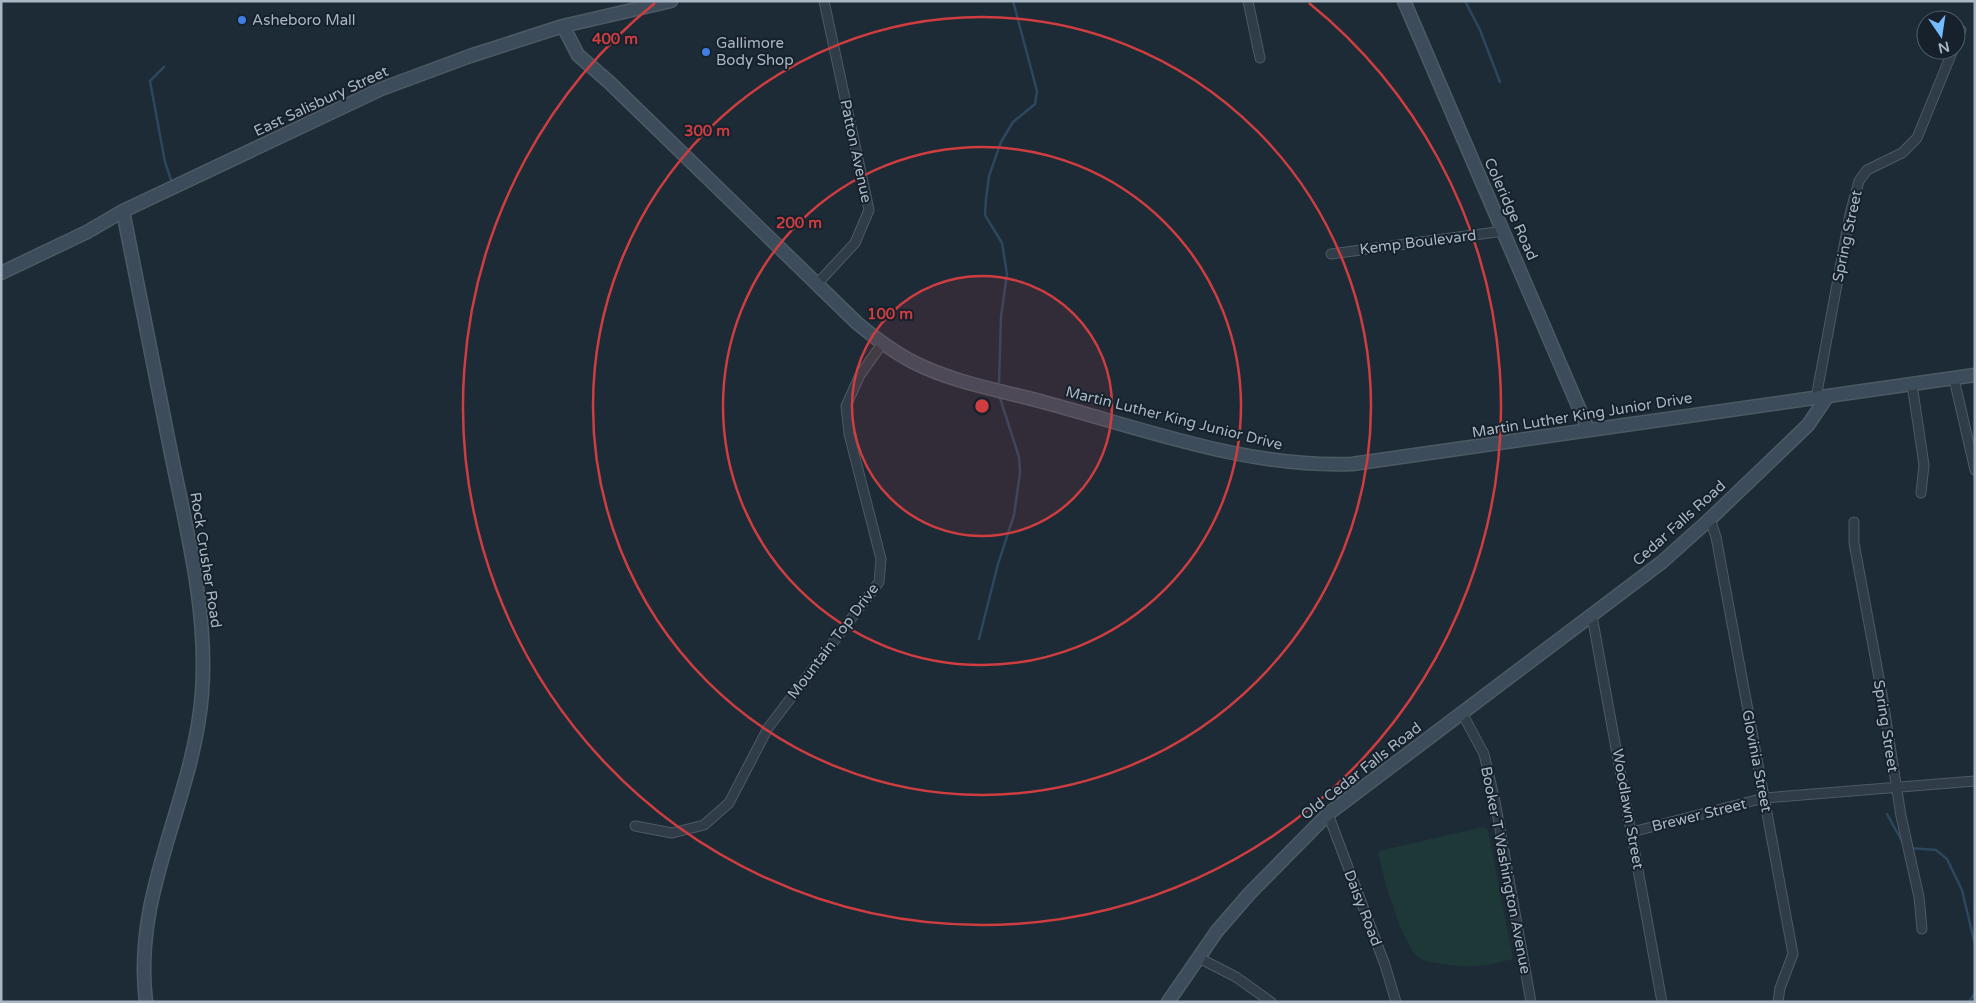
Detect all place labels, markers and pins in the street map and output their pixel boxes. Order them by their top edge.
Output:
place label: Asheboro Mall [252,11,356,29]
marker: Asheboro Mall [236,14,248,26]
place label: Gallimore Body Shop [716,34,794,69]
marker: Gallimore Body Shop [700,46,712,58]
centre of rings [973,397,991,415]

